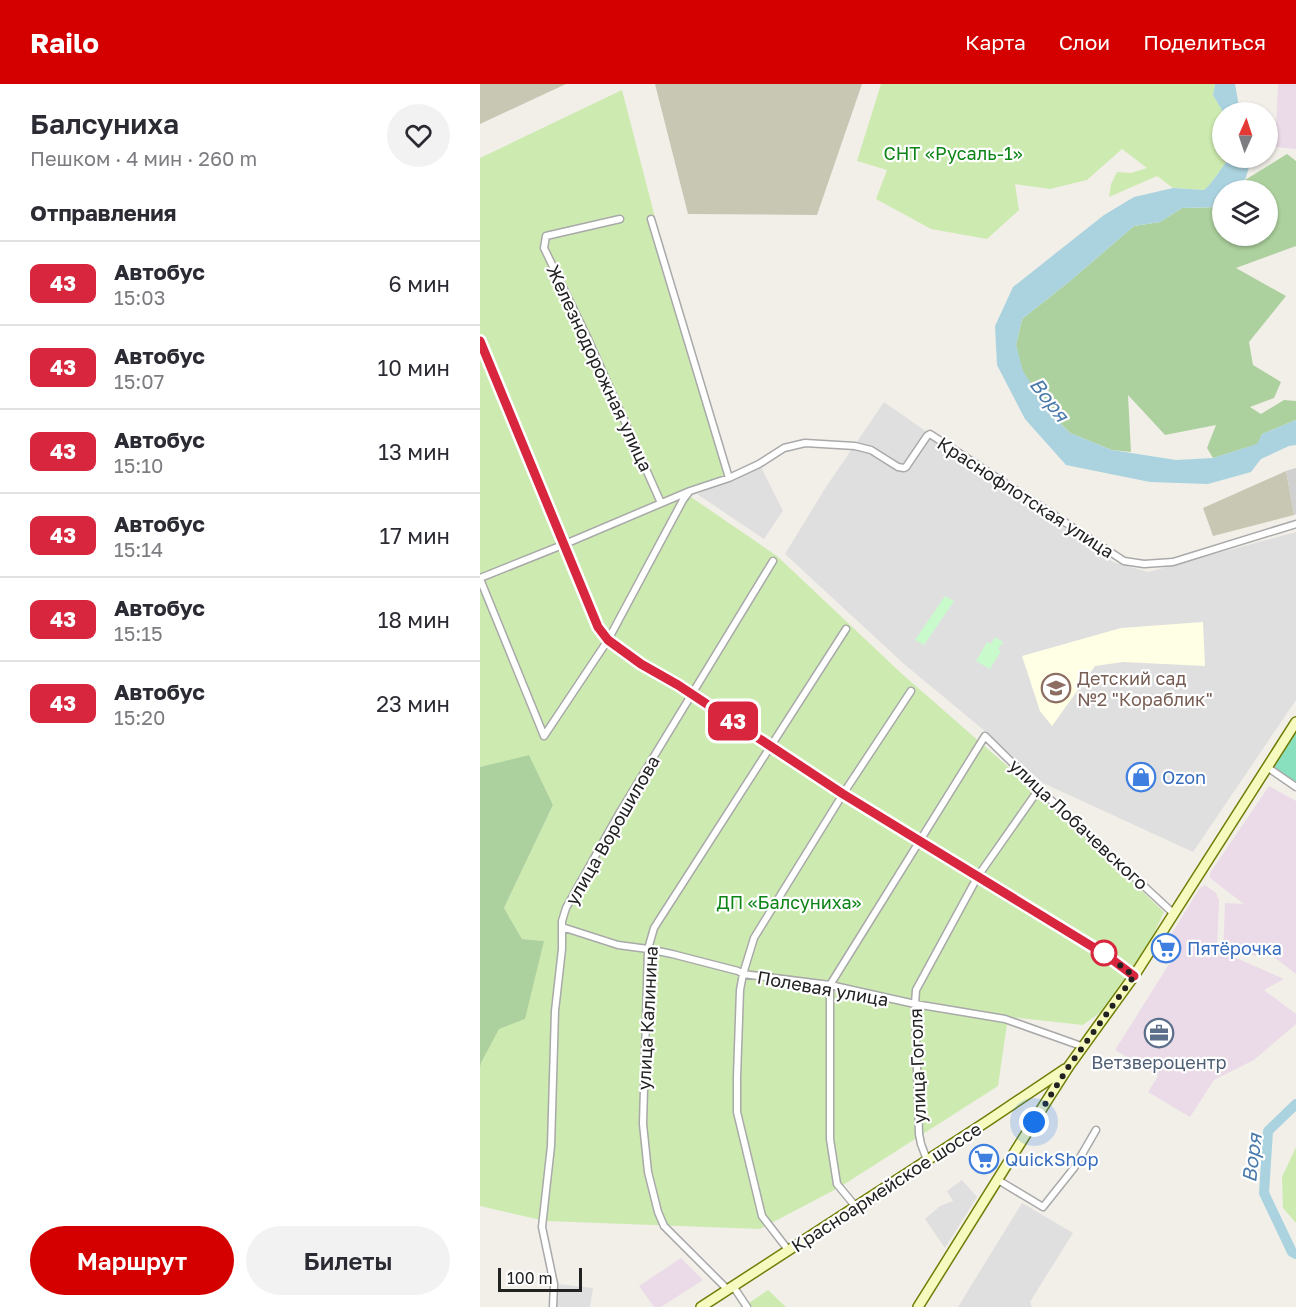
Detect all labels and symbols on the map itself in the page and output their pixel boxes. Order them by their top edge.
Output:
north arrow [1212,102,1278,168]
park label: СНТ «Русаль-1» [883,142,1023,164]
street label: Железнодорожная улица [542,261,658,475]
water label: Воря [1025,372,1076,427]
street label: Краснофлотская улица [934,432,1118,562]
place label: Детский сад №2 "Кораблик" [1077,667,1213,710]
school or university icon: Детский сад №2 "Кораблик" [1040,672,1072,704]
line badge: 43 [706,702,760,740]
street label: улица Ворошилова [560,751,664,909]
street label: улица Лобачевского [1005,754,1153,894]
shop icon: Ozon [1125,761,1157,793]
place label: Ozon [1162,766,1206,788]
park label: ДП «Балсуниха» [717,891,862,913]
supermarket icon: Пятёрочка [1150,932,1182,964]
place label: Пятёрочка [1187,937,1282,959]
unlabelled marker [1091,940,1117,966]
street label: улица Калинина [632,945,662,1091]
street label: Полевая улица [756,966,890,1010]
street label: улица Гоголя [904,1008,930,1124]
office icon: Ветзвероцентр [1143,1017,1175,1049]
place label: Ветзвероцентр [1091,1051,1227,1073]
your location [1019,1107,1049,1137]
street label: Красноармейское шоссе [787,1117,985,1257]
water label: Воря [1236,1131,1266,1184]
supermarket icon: QuickShop [968,1143,1000,1175]
place label: QuickShop [1005,1148,1098,1170]
scale bar [498,1265,582,1292]

